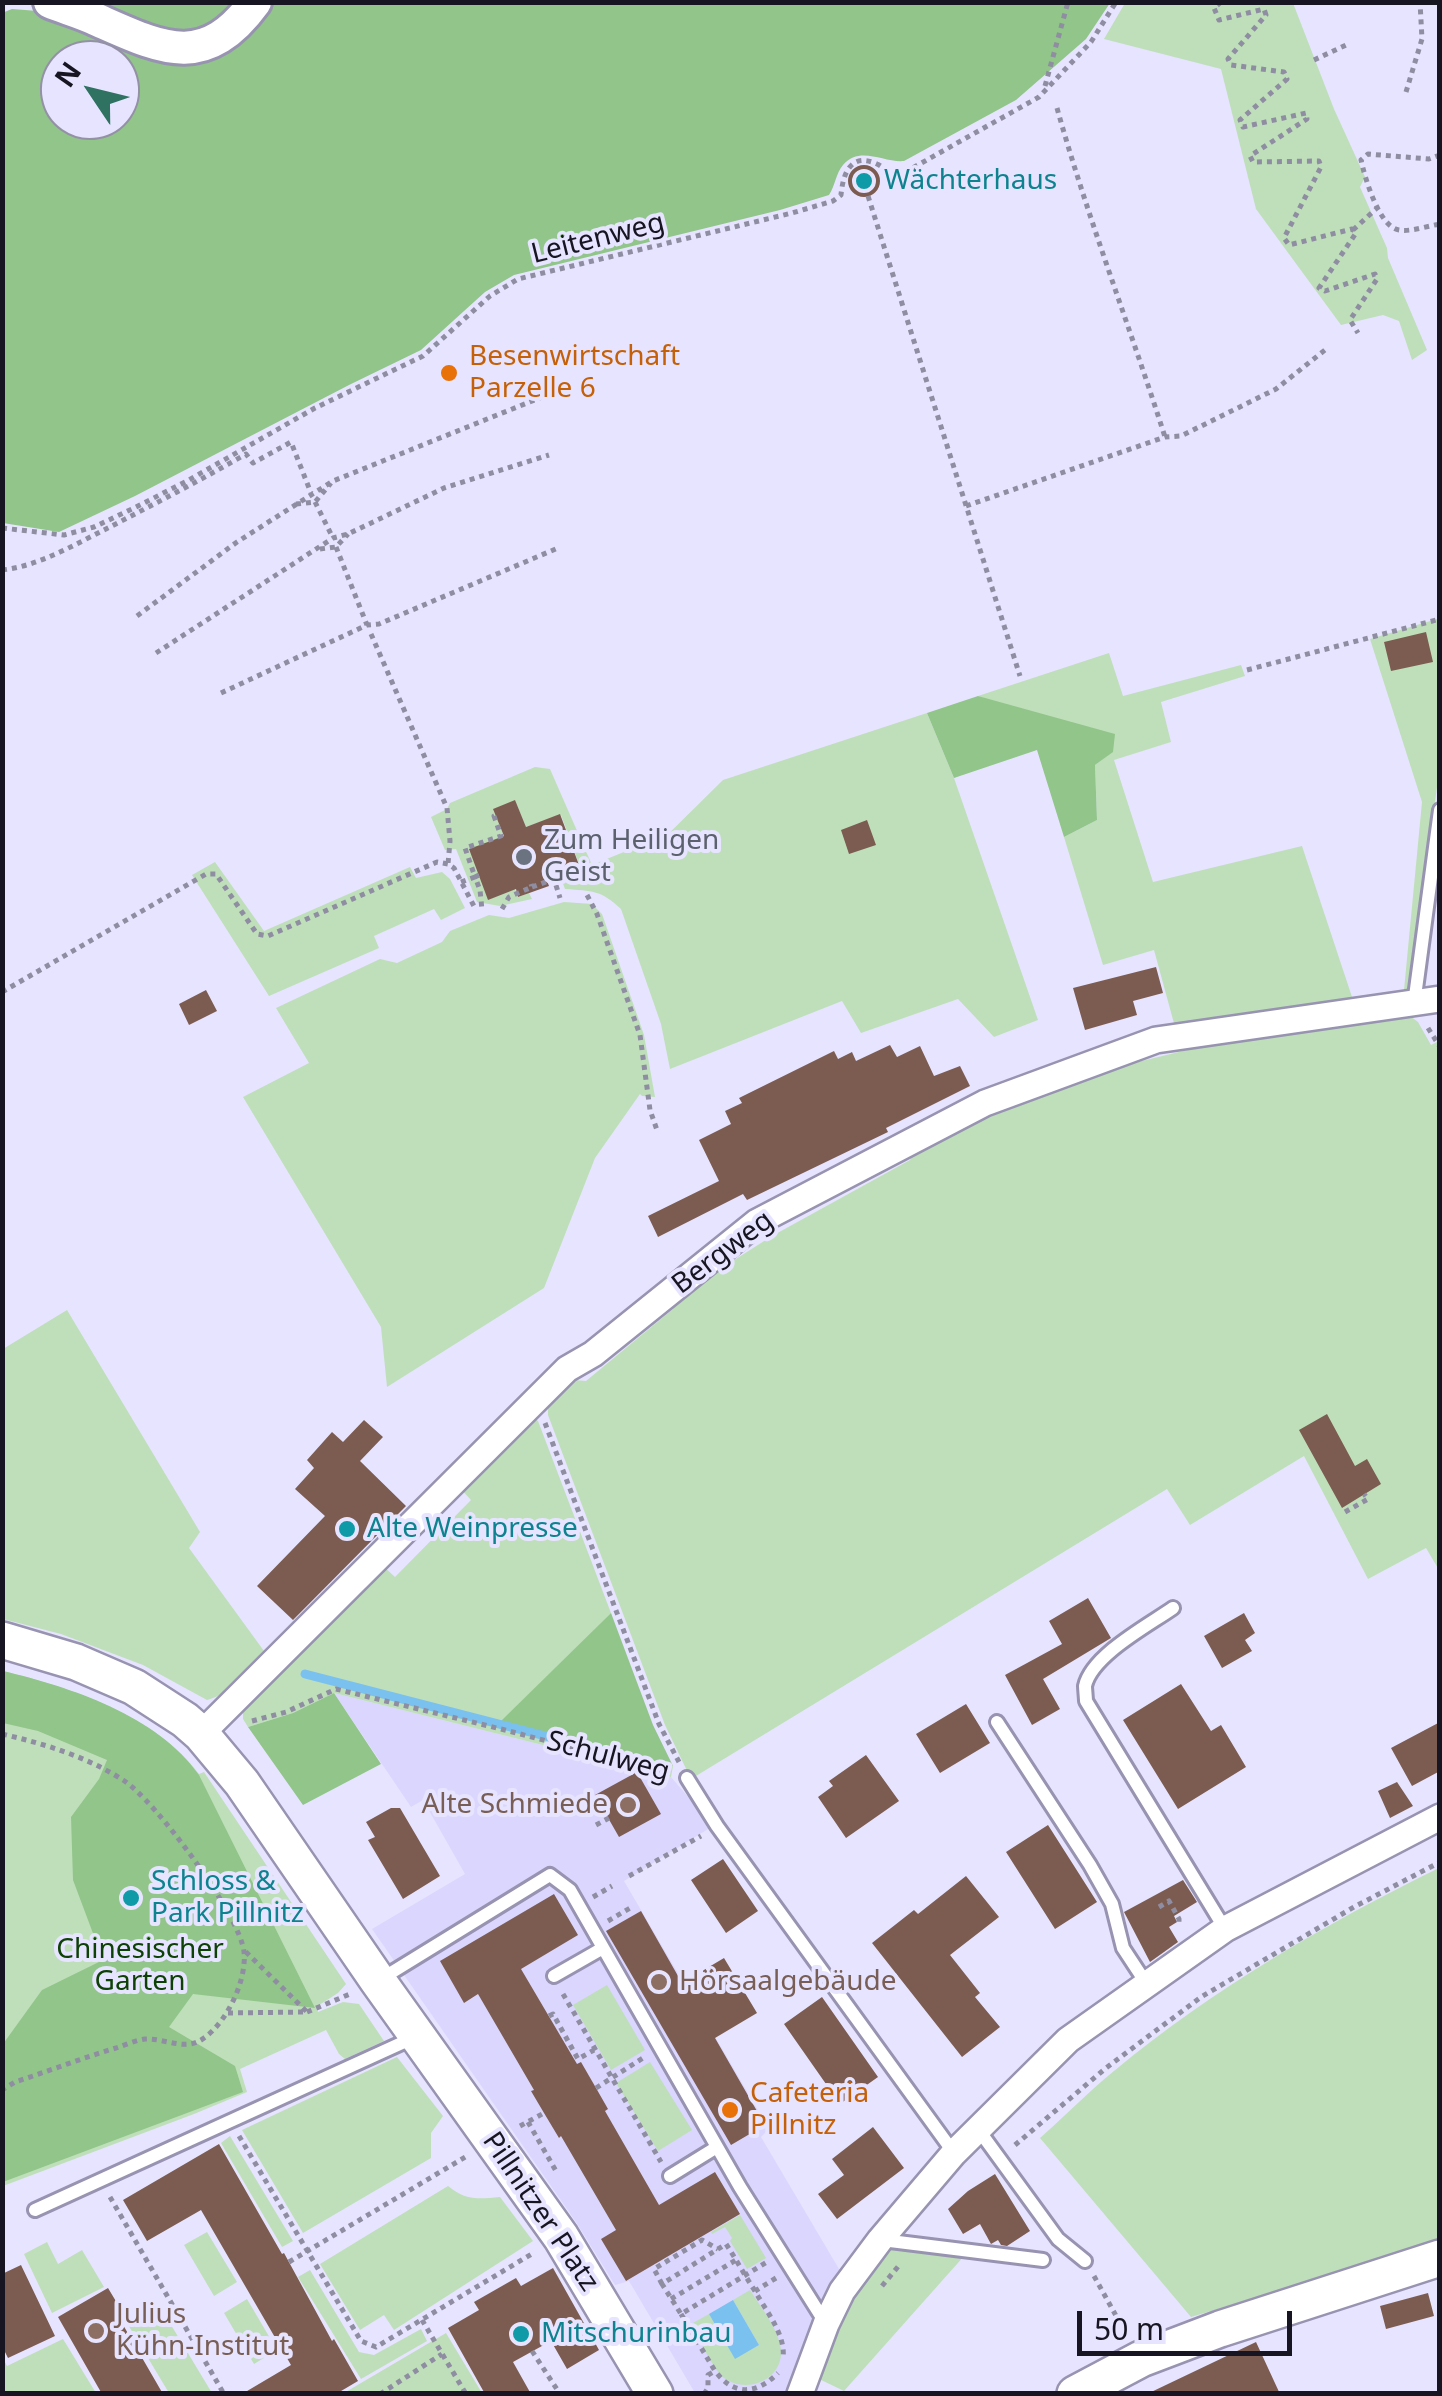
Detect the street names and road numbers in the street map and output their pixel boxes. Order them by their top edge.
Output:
street label: Leitenweg [528,206,668,272]
street label: Bergweg [666,1204,780,1302]
street label: Schulweg [543,1725,673,1789]
street label: Pillnitzer Platz [475,2126,605,2298]

